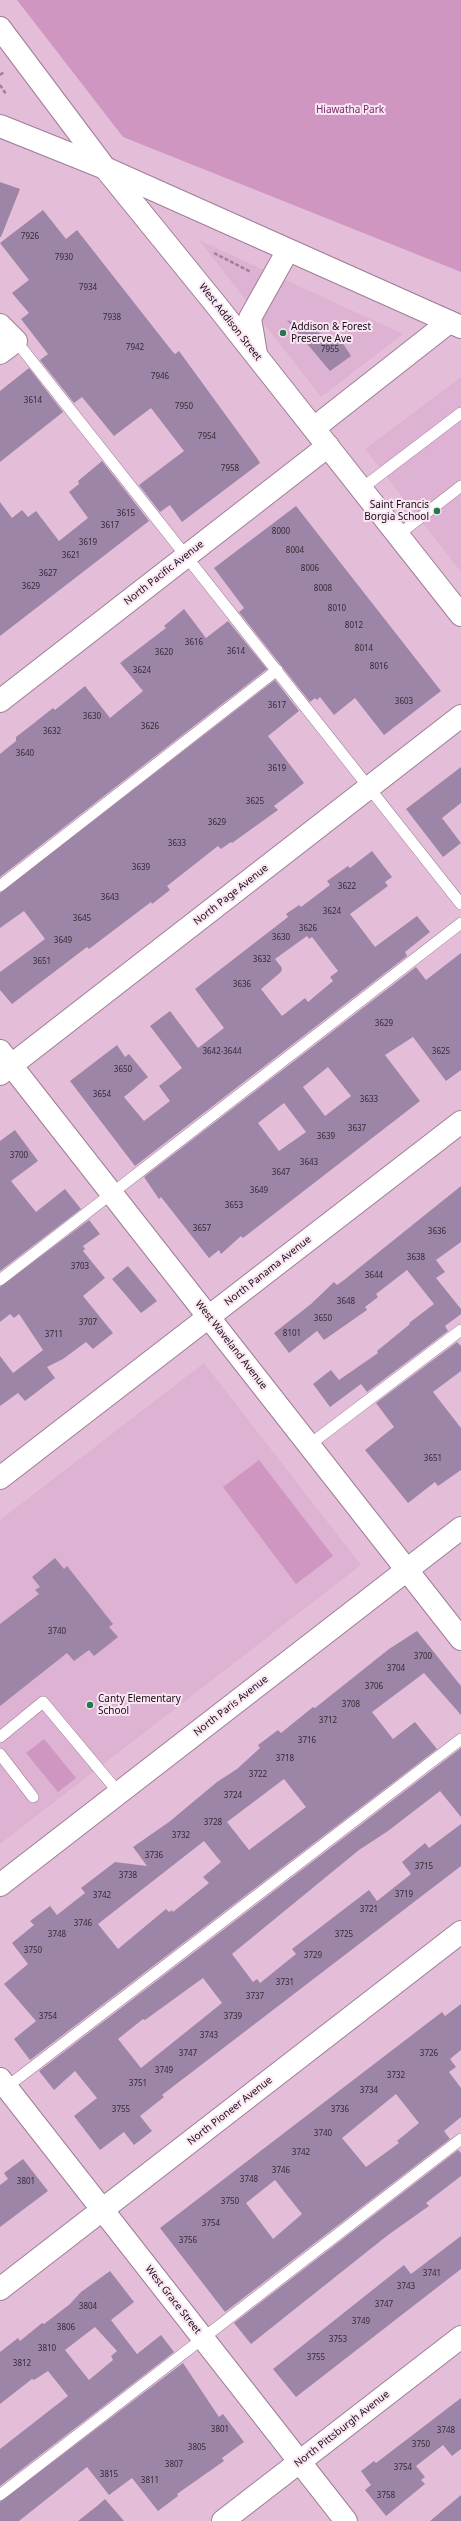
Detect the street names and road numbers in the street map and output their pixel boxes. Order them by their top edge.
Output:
street label: West Addison Street [196,281,264,363]
street label: North Pacific Avenue [122,538,206,608]
street label: North Page Avenue [191,862,271,928]
street label: North Panama Avenue [222,1234,314,1308]
street label: West Waveland Avenue [193,1298,269,1392]
street label: North Paris Avenue [191,1673,271,1739]
street label: North Pioneer Avenue [185,2074,275,2148]
street label: West Grace Street [143,2263,203,2337]
street label: North Pittsburgh Avenue [292,2388,392,2470]

